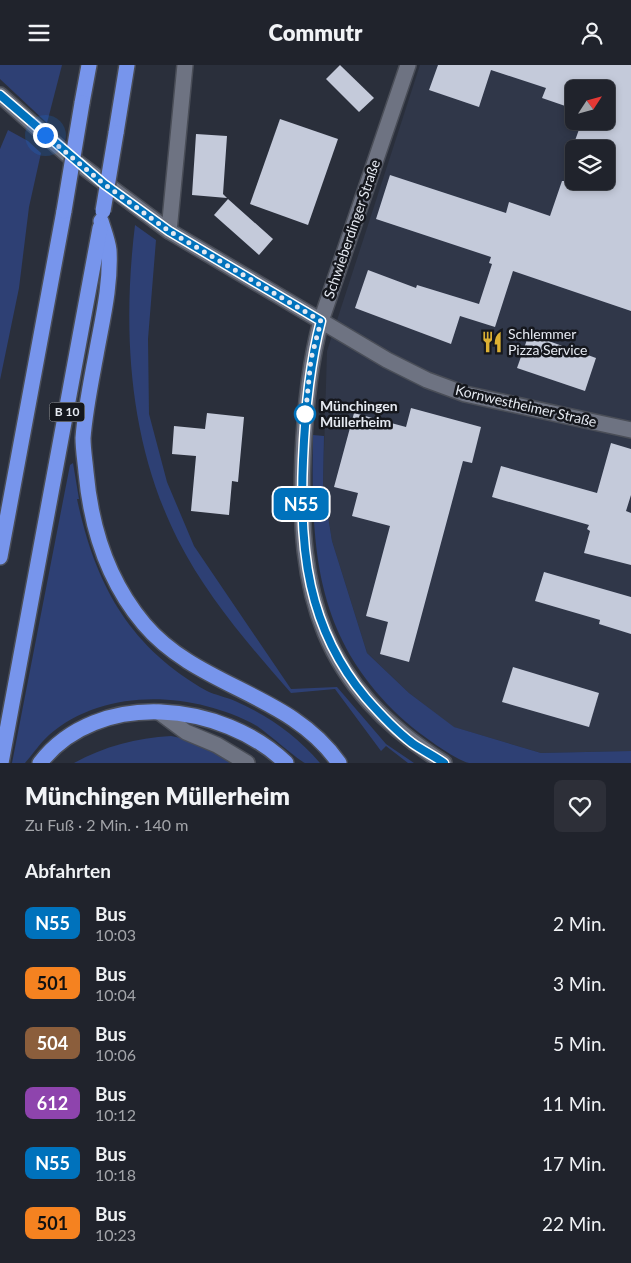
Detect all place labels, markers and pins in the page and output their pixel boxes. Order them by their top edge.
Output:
place label: Schlemmer Pizza Service [508,325,588,358]
restaurant icon: Schlemmer Pizza Service [479,329,505,355]
place label: Münchingen Müllerheim [320,397,398,430]
marker: Münchingen Müllerheim [294,403,316,425]

